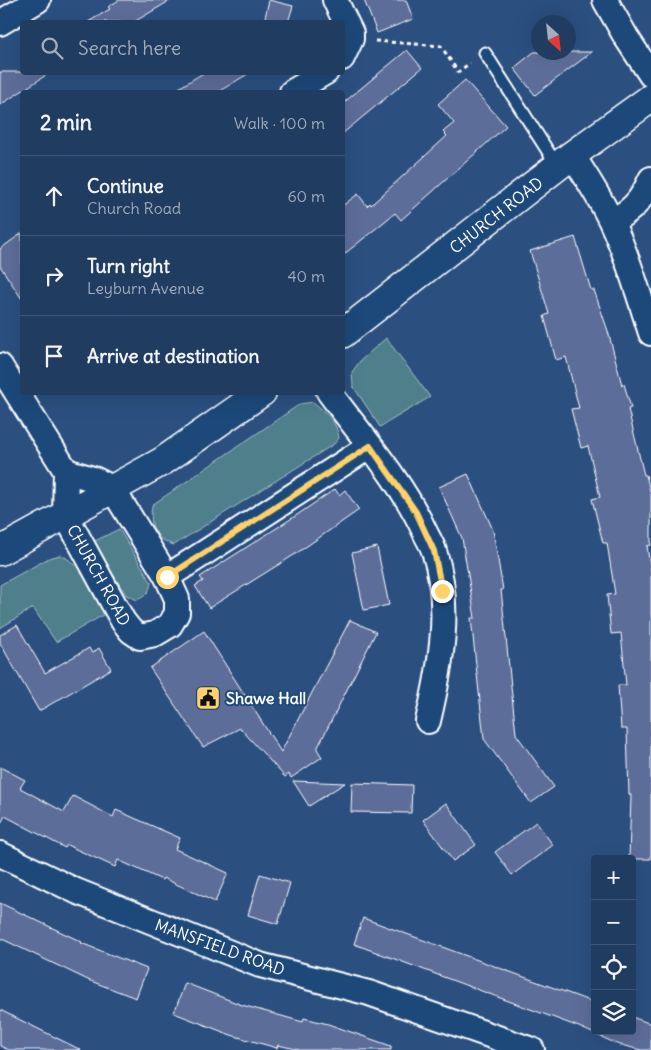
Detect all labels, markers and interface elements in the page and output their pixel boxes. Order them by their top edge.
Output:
north arrow [531,15,576,60]
search box [20,20,345,75]
icon: search [38,34,66,62]
text: Search here [78,36,181,60]
text: 2 min [40,109,92,136]
text: Walk · 100 m [234,113,325,133]
street label: CHURCH ROAD [445,172,547,258]
text: Continue [87,174,164,198]
icon: ahead [40,182,68,210]
text: 60 m [287,186,325,206]
text: Church Road [87,198,181,218]
text: Turn right [87,254,170,278]
icon: right [40,262,68,290]
text: 40 m [287,266,325,286]
text: Leyburn Avenue [87,278,204,298]
icon: arrive [40,342,68,370]
text: Arrive at destination [87,344,260,368]
street label: CHURCH ROAD [63,521,135,629]
route start [156,566,179,589]
route end [431,580,454,603]
public building icon: Shawe Hall [195,685,221,711]
place label: Shawe Hall [226,688,306,708]
map controls [591,855,636,1035]
button: + [591,855,636,900]
button: − [591,900,636,945]
street label: MANSFIELD ROAD [152,914,288,980]
button: locate [591,945,636,990]
button: layers [591,990,636,1035]

